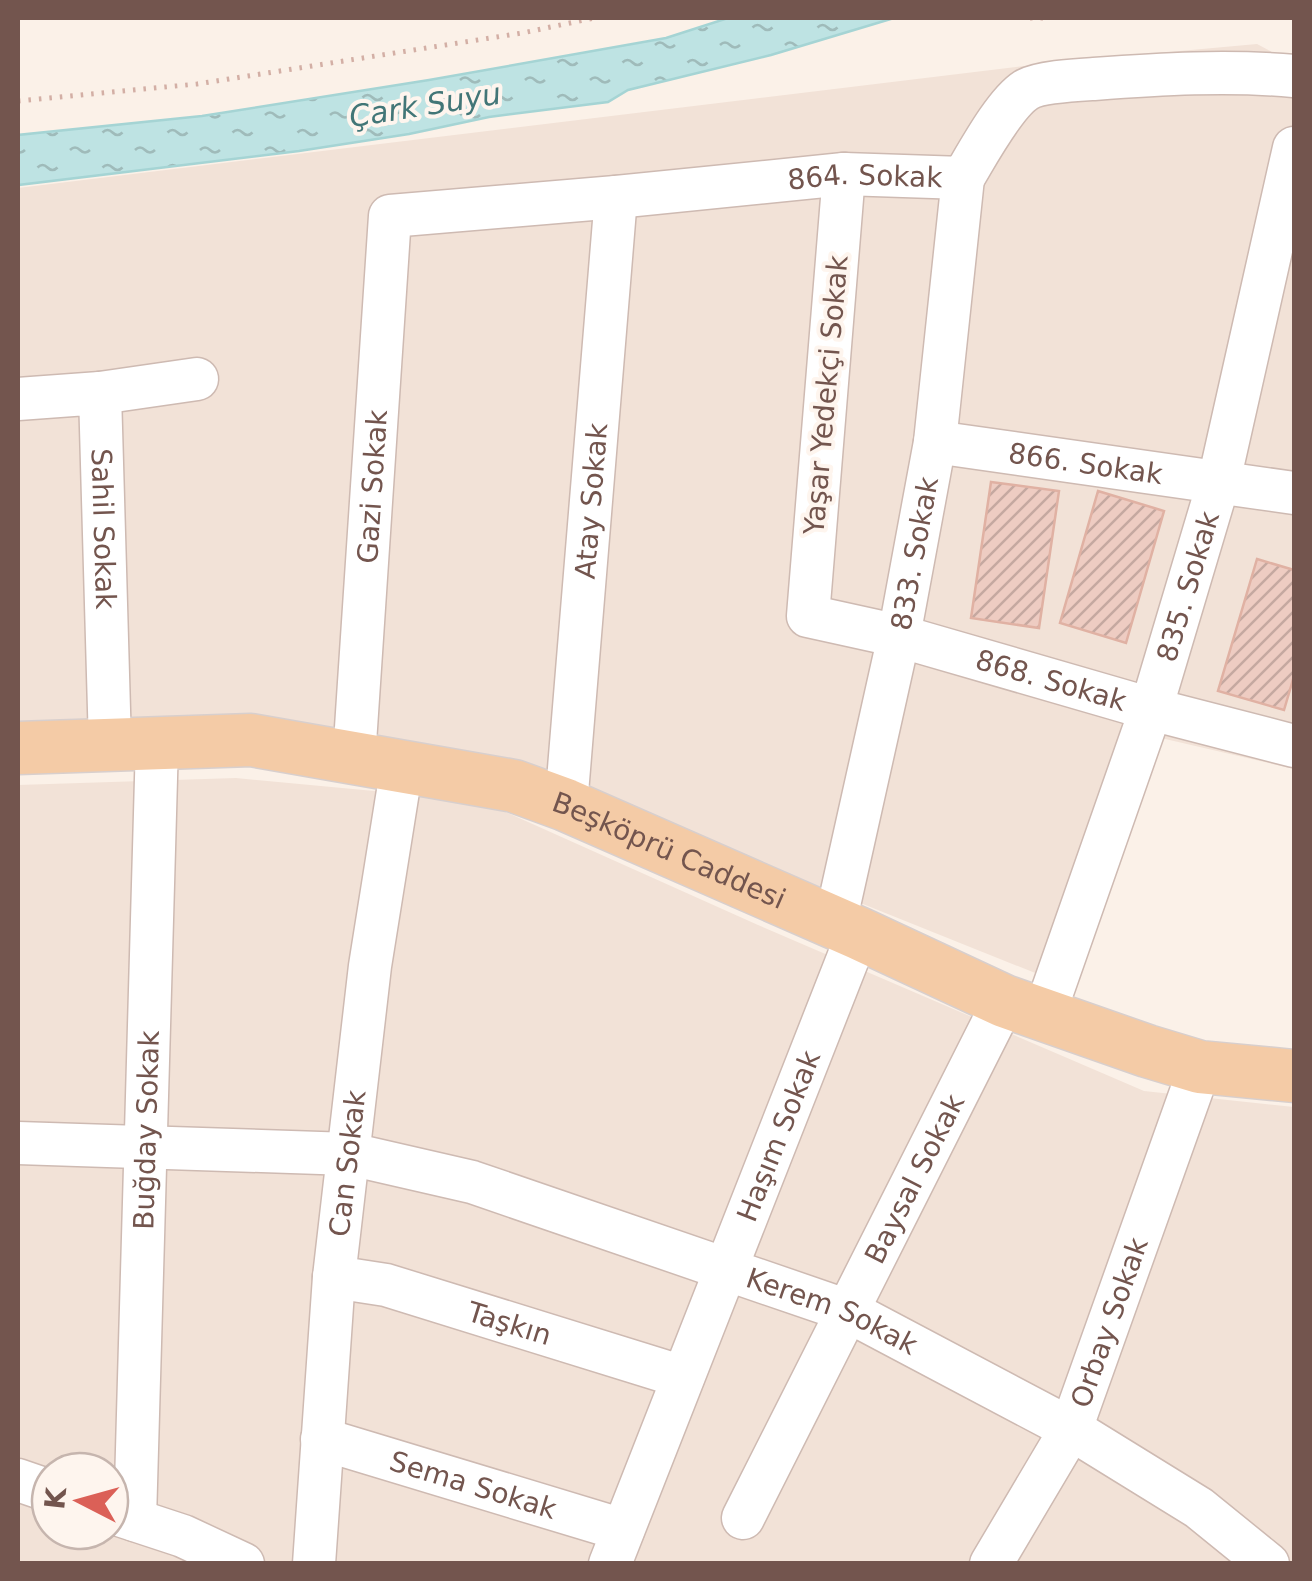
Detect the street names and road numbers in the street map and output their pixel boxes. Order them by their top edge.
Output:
street label: 864. Sokak [786,157,944,196]
street label: Yaşar Yedekçi Sokak [797,253,855,537]
street label: Gazi Sokak [350,408,394,565]
street label: Atay Sokak [568,421,614,580]
street label: 866. Sokak [1006,436,1165,491]
street label: Sahil Sokak [85,448,123,611]
street label: 833. Sokak [884,473,945,633]
street label: 835. Sokak [1150,507,1226,666]
street label: 868. Sokak [972,643,1131,718]
street label: Beşköprü Caddesi [548,785,791,916]
street label: Buğday Sokak [127,1029,165,1230]
street label: Haşım Sokak [730,1045,827,1226]
street label: Can Sokak [322,1088,372,1239]
street label: Baysal Sokak [858,1088,971,1269]
street label: Orbay Sokak [1064,1232,1155,1412]
street label: Kerem Sokak [742,1261,924,1362]
street label: Taşkın [463,1295,556,1352]
street label: Sema Sokak [386,1444,561,1526]

